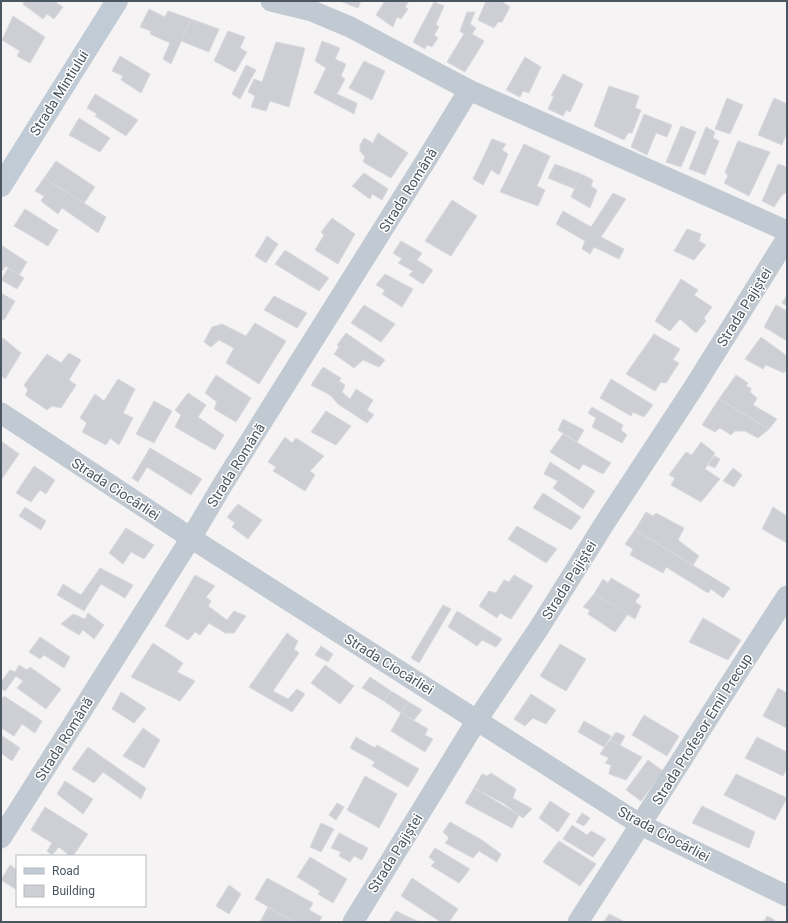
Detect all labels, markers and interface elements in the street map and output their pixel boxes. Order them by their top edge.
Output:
street label: Strada Mintiului [26,47,92,139]
street label: Strada Română [376,145,440,235]
street label: Strada Pajiștei [713,265,775,350]
street label: Strada Română [204,420,268,510]
street label: Strada Ciocârliei [69,455,163,523]
street label: Strada Pajiștei [538,538,600,623]
street label: Strada Ciocârliei [342,630,436,698]
street label: Strada Profesor Emil Precup [649,650,755,808]
street label: Strada Română [32,694,96,784]
street label: Strada Ciocârliei [615,803,713,865]
street label: Strada Pajiștei [364,811,426,896]
legend [16,855,146,907]
text: Road [52,864,80,878]
text: Building [52,884,95,898]

